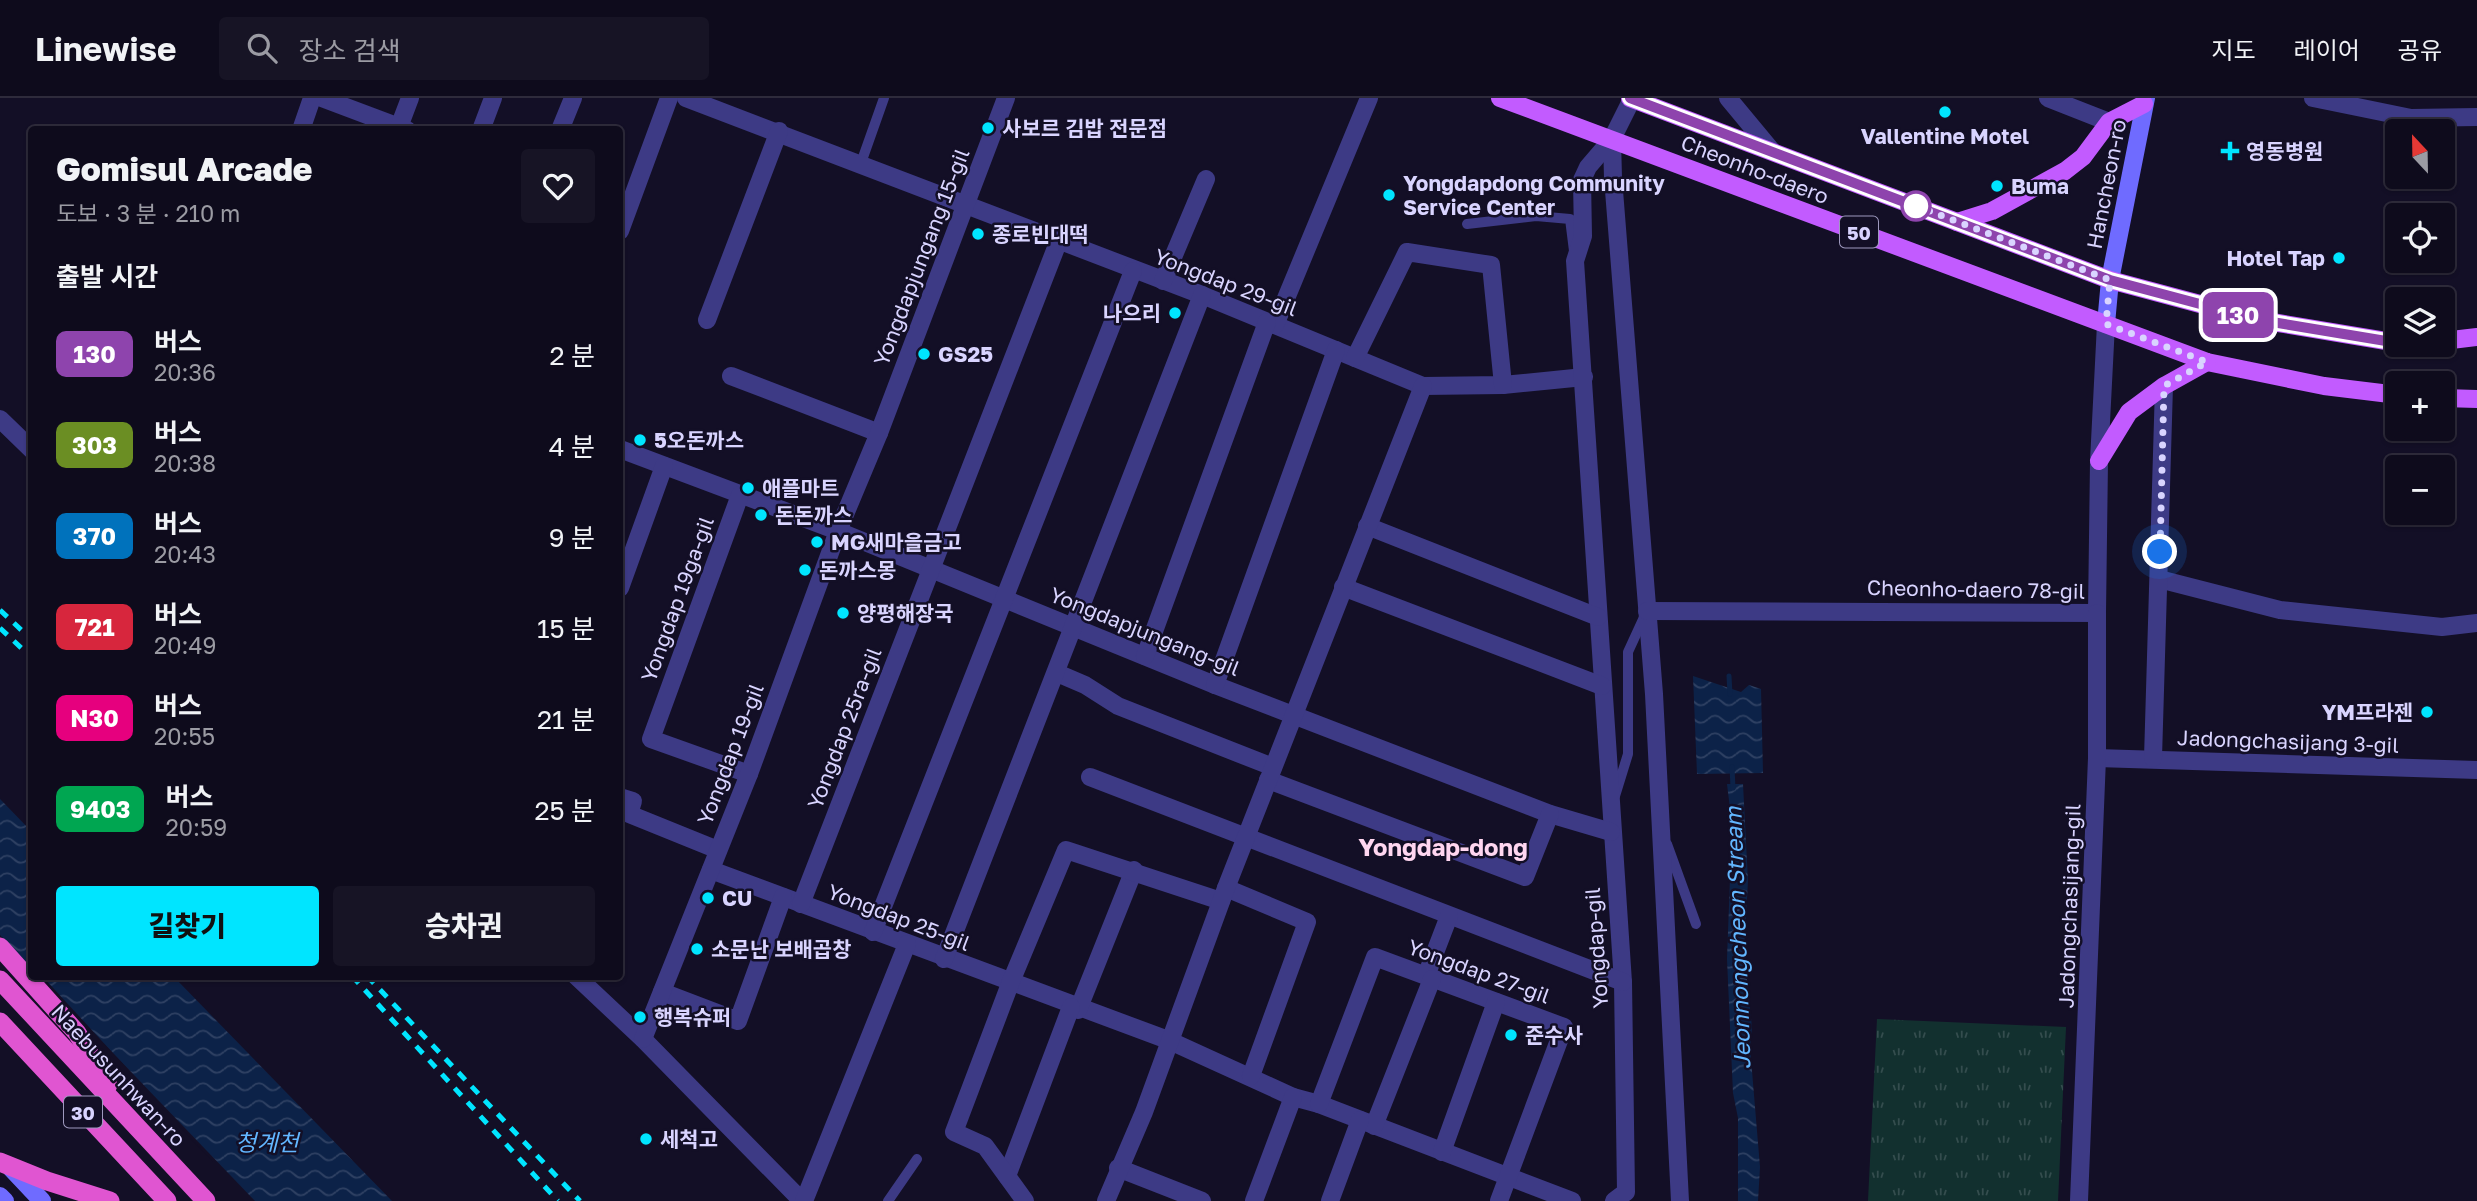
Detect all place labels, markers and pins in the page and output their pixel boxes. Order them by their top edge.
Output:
marker: Vallentine Motel [1937,104,1953,120]
place label: 사보르 김밥 전문점 [1002,115,1167,141]
marker: 사보르 김밥 전문점 [980,120,996,136]
place label: Vallentine Motel [1861,123,2029,149]
place label: 영동병원 [2246,138,2323,164]
marker: 영동병원 [2220,141,2240,161]
place label: Yongdapdong Community Service Center [1403,170,1665,220]
place label: Buma [2011,173,2069,199]
marker: Buma [1989,178,2005,194]
marker: Yongdapdong Community Service Center [1381,187,1397,203]
unlabelled marker [1901,191,1931,221]
place label: 종로빈대떡 [992,221,1089,247]
marker: 종로빈대떡 [970,226,986,242]
place label: Hotel Tap [2226,245,2325,271]
marker: Hotel Tap [2331,250,2347,266]
place label: 나으리 [1103,300,1161,326]
marker: 나으리 [1167,305,1183,321]
place label: GS25 [938,341,993,367]
marker: GS25 [916,346,932,362]
place label: 5오돈까스 [654,427,744,453]
marker: 5오돈까스 [632,432,648,448]
place label: 애플마트 [762,475,839,501]
marker: 애플마트 [740,480,756,496]
place label: 돈돈까스 [775,502,852,528]
marker: 돈돈까스 [753,507,769,523]
place label: MG새마을금고 [831,529,962,555]
marker: MG새마을금고 [809,534,825,550]
place label: 돈까스몽 [819,557,896,583]
marker: 돈까스몽 [797,562,813,578]
place label: 양평해장국 [857,600,954,626]
marker: 양평해장국 [835,605,851,621]
place label: YM프라젠 [2322,699,2413,725]
marker: YM프라젠 [2419,704,2435,720]
place label: CU [722,885,752,911]
marker: CU [700,890,716,906]
place label: 소문난 보배곱창 [711,936,852,962]
marker: 소문난 보배곱창 [689,941,705,957]
place label: 행복슈퍼 [654,1004,731,1030]
marker: 행복슈퍼 [632,1009,648,1025]
place label: 준수사 [1525,1022,1583,1048]
marker: 준수사 [1503,1027,1519,1043]
place label: 세척고 [660,1126,718,1152]
marker: 세척고 [638,1131,654,1147]

